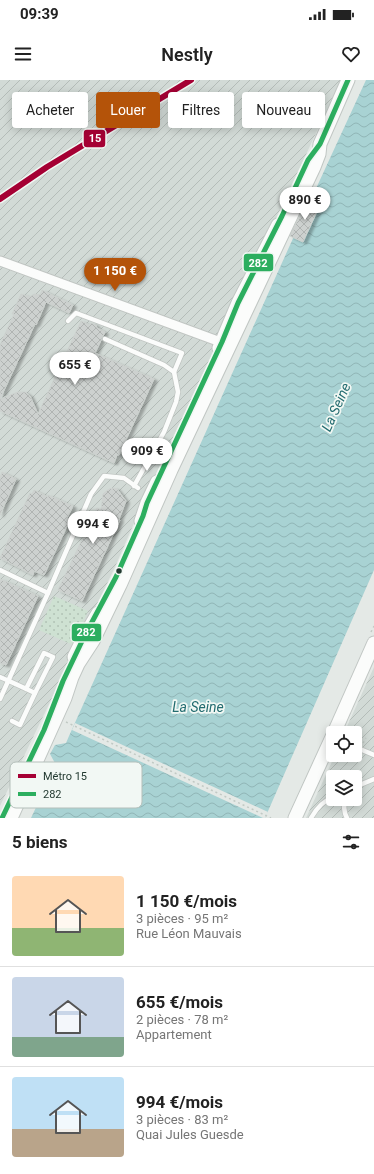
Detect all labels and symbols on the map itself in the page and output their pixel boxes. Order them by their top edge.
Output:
line badge: 15 [83,129,106,148]
text: 15 [89,132,101,145]
pin: 890 € [277,187,333,221]
line badge: 282 [243,253,274,272]
text: 282 [249,257,267,270]
pin: 1 150 € [78,258,152,292]
pin: 655 € [47,352,103,386]
water label: La Seine [318,380,354,434]
pin: 909 € [119,438,175,472]
pin: 994 € [65,511,121,545]
unlabelled marker [114,566,124,576]
line badge: 282 [71,623,102,642]
text: 282 [77,626,95,639]
water label: La Seine [172,699,224,715]
legend [10,762,142,808]
text: Métro 15 [43,770,87,783]
text: 282 [43,788,62,801]

